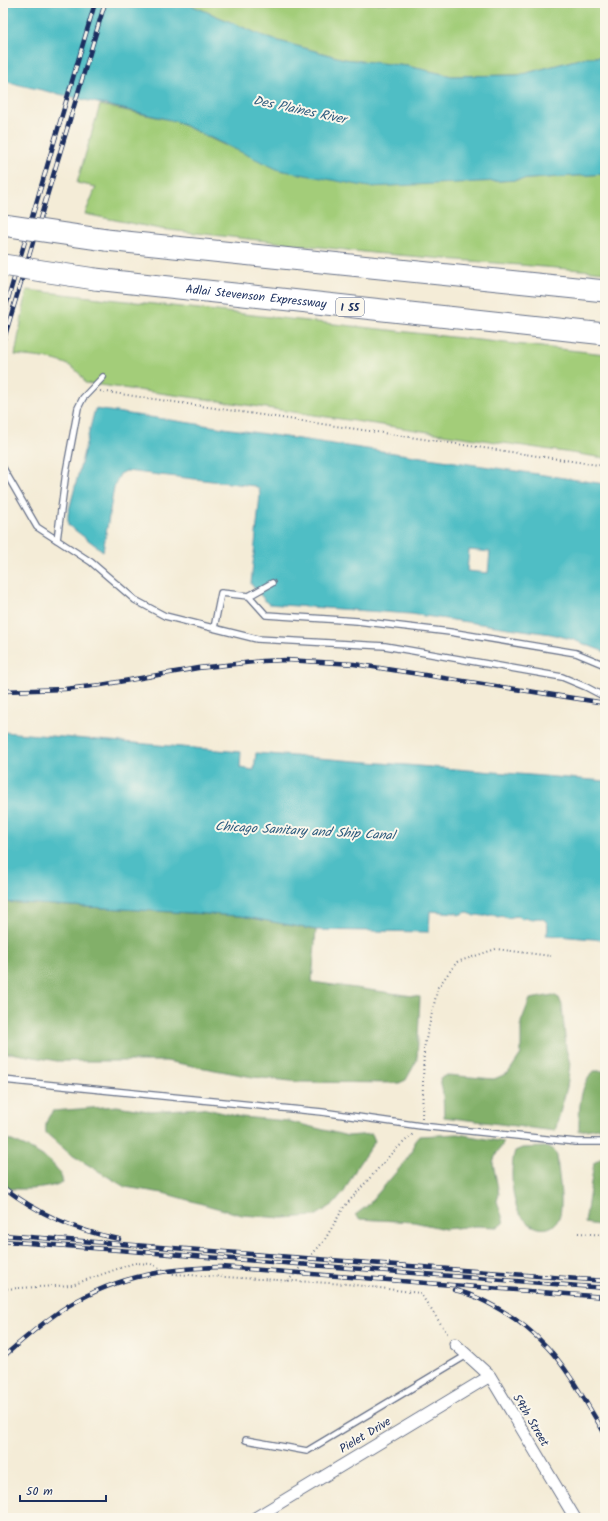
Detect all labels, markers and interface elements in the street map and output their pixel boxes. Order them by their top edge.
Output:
water label: Des Plaines River [251,90,351,131]
street label: Adlai Stevenson Expressway [185,280,328,314]
road number: I 55 [336,298,364,316]
water label: Chicago Sanitary and Ship Canal [214,816,398,847]
street label: 59th Street [507,1390,554,1451]
street label: Pielet Drive [336,1412,395,1458]
scale bar [20,1477,106,1503]
text: 50 m [26,1482,53,1501]

